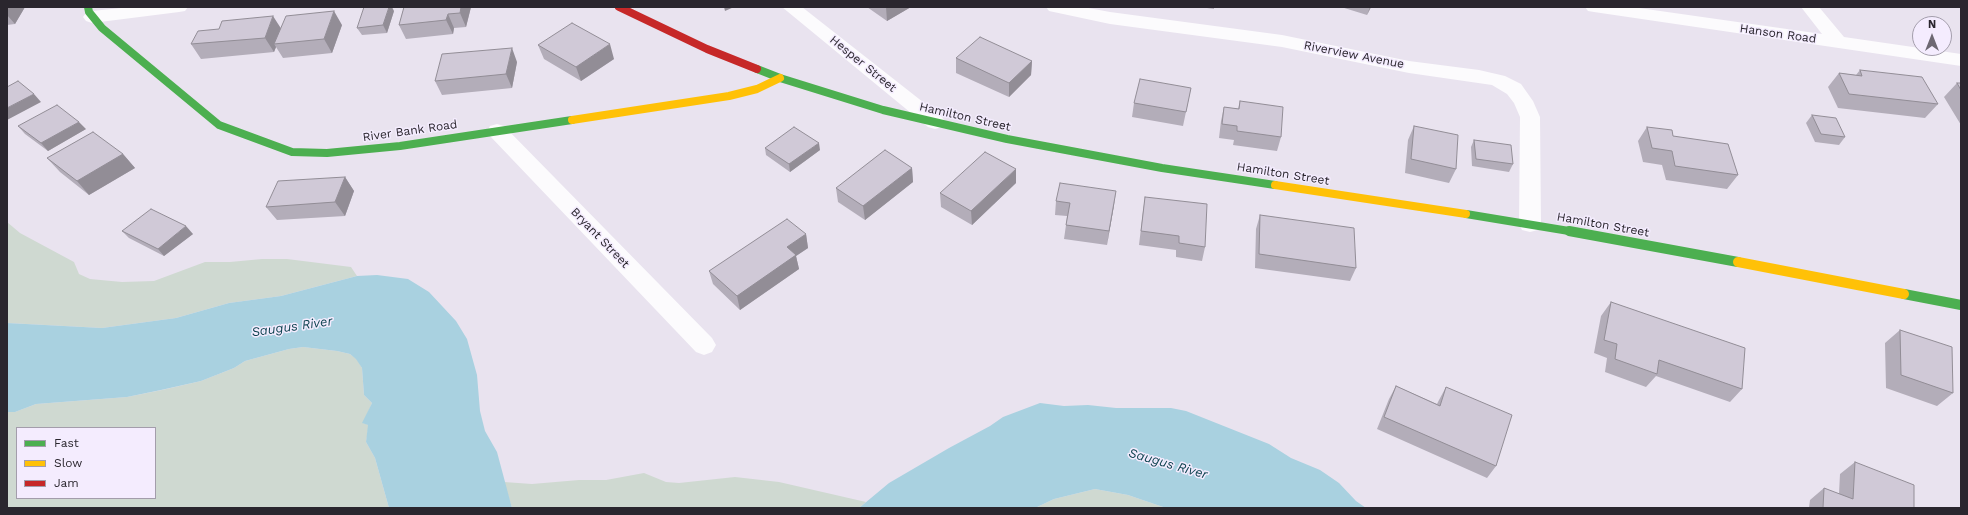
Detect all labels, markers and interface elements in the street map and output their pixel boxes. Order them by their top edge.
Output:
north arrow [1912,16,1952,56]
text: N [1928,18,1936,31]
street label: Hanson Road [1739,21,1817,47]
street label: Hesper Street [827,33,899,95]
street label: Riverview Avenue [1303,38,1405,72]
street label: Hamilton Street [918,99,1012,135]
street label: River Bank Road [362,117,458,145]
street label: Hamilton Street [1236,160,1330,188]
street label: Bryant Street [568,205,632,271]
street label: Hamilton Street [1556,210,1650,240]
water label: Saugus River [251,314,333,340]
legend [16,427,156,499]
text: Fast [54,436,79,450]
water label: Saugus River [1127,445,1209,483]
text: Slow [54,456,82,470]
text: Jam [54,476,79,490]

